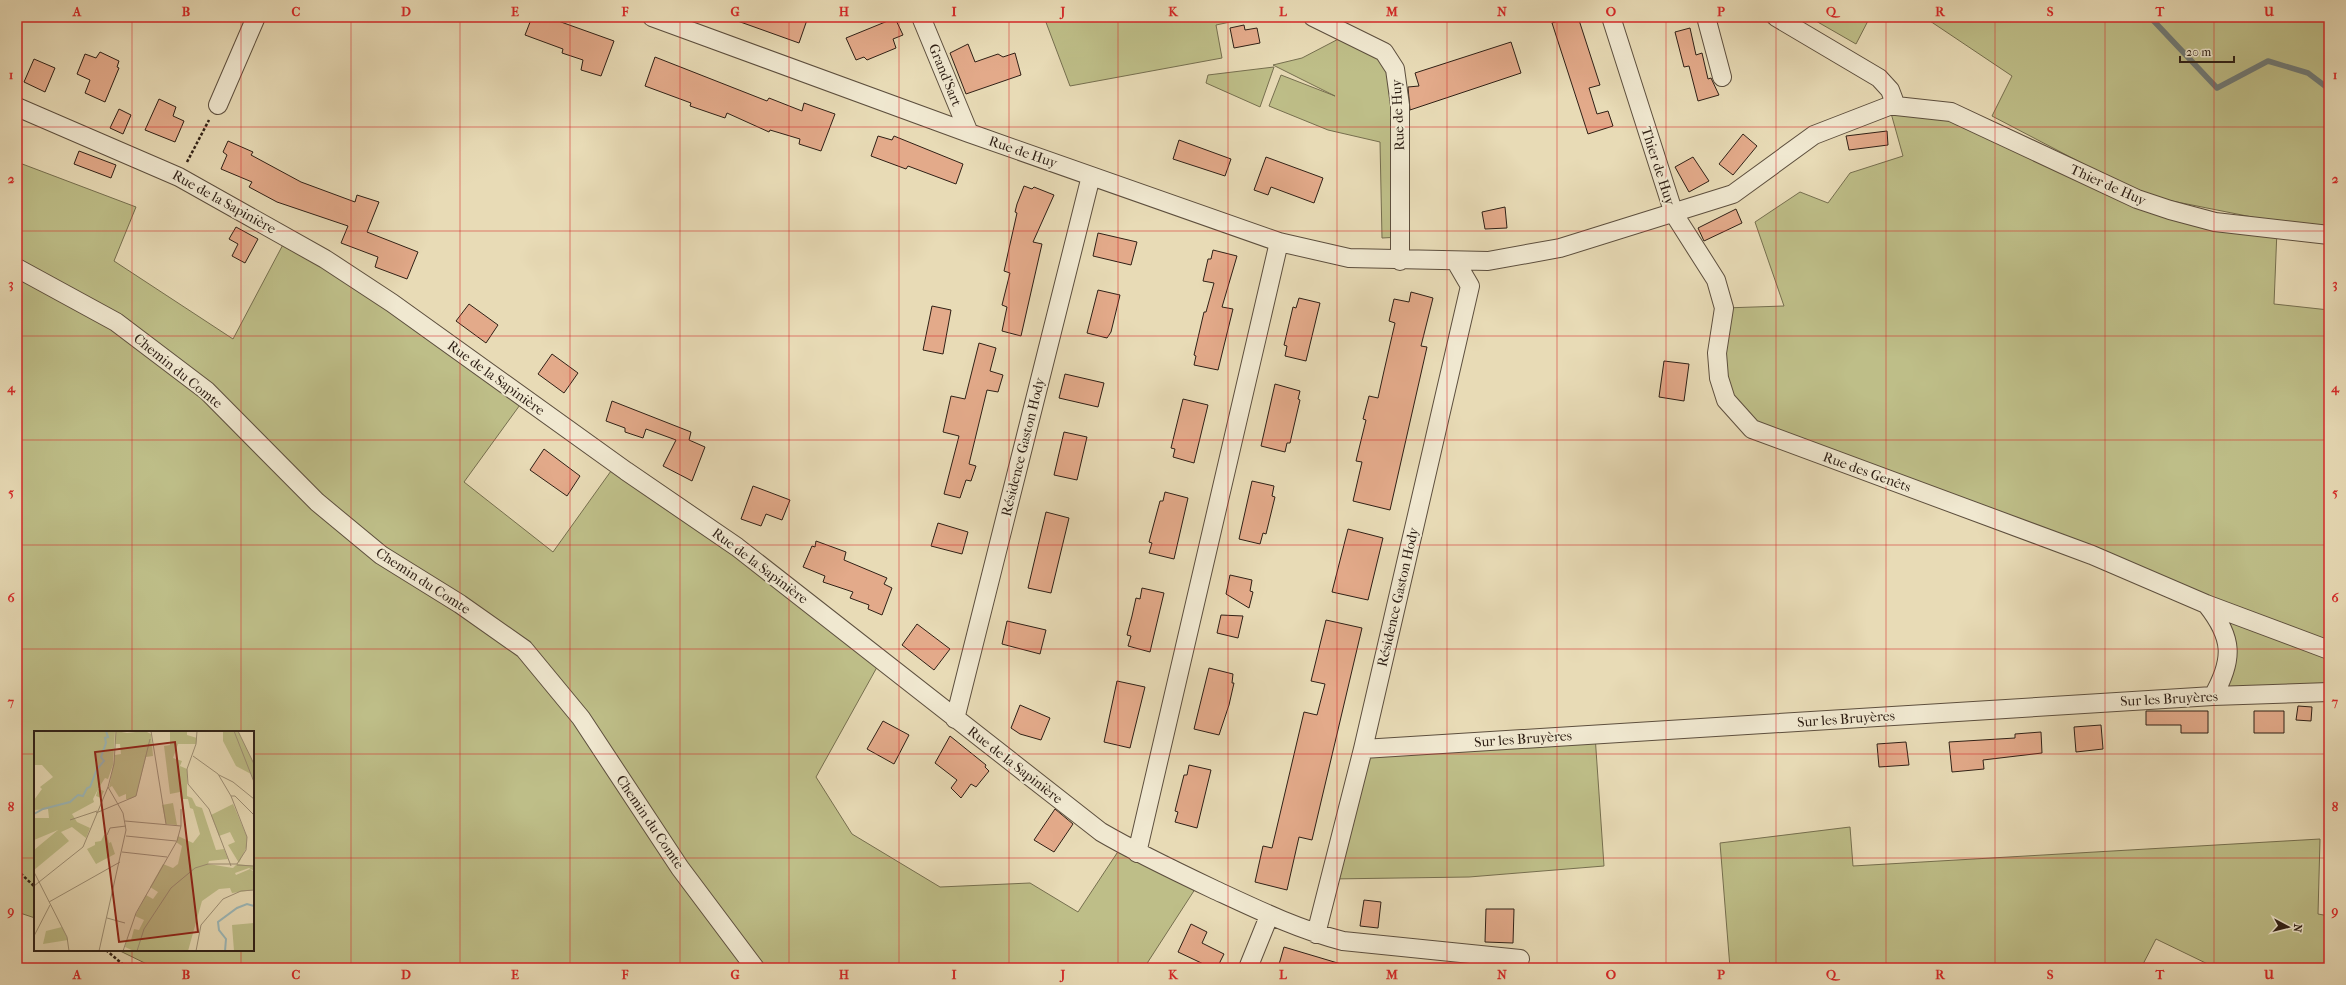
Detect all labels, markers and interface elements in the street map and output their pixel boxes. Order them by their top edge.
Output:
text: A [72,4,82,19]
text: B [182,4,191,19]
text: C [292,4,301,19]
text: D [401,4,411,19]
text: E [511,4,519,19]
text: F [621,4,629,19]
text: G [730,4,740,19]
text: H [839,4,850,19]
text: I [951,4,957,19]
text: J [1059,4,1066,20]
text: K [1168,4,1179,19]
text: L [1279,4,1288,19]
text: M [1385,4,1398,19]
text: N [1497,4,1507,19]
text: O [1606,4,1616,19]
text: P [1717,4,1725,19]
text: Q [1826,4,1841,19]
text: R [1935,4,1946,19]
text: S [2047,4,2054,19]
text: T [2155,4,2166,19]
text: U [2263,4,2275,19]
scale bar [2180,38,2234,64]
street label: Grand'Sart [925,41,965,109]
text: 20 m [2186,45,2211,59]
text: 1 [9,67,14,82]
text: 1 [2333,67,2338,82]
street label: Rue de Huy [1388,78,1408,151]
street label: Thier de Huy [1637,125,1679,208]
street label: Rue de Huy [986,132,1060,172]
street label: Thier de Huy [2067,161,2149,209]
street label: Rue de la Sapinière [169,166,279,238]
text: 2 [8,171,15,186]
text: 2 [2332,171,2339,186]
text: 3 [8,276,14,292]
text: 3 [2332,276,2338,292]
street label: Chemin du Comte [130,330,226,412]
street label: Rue de la Sapinière [444,337,548,419]
street label: Résidence Gaston Hody [998,375,1049,518]
text: 4 [6,380,16,396]
text: 4 [2330,380,2340,396]
street label: Rue des Genêts [1821,448,1913,496]
text: 5 [8,485,14,500]
text: 5 [2332,485,2338,500]
street label: Rue de la Sapinière [709,524,811,608]
street label: Résidence Gaston Hody [1374,525,1422,668]
street label: Chemin du Comte [372,544,474,618]
text: 6 [7,590,15,605]
text: 6 [2331,590,2339,605]
street label: Sur les Bruyères [2120,688,2218,710]
text: 7 [7,694,15,709]
text: 7 [2331,694,2339,709]
street label: Sur les Bruyères [1797,707,1895,731]
street label: Rue de la Sapinière [964,723,1066,807]
street label: Sur les Bruyères [1474,727,1572,751]
inset map [34,731,254,951]
street label: Chemin du Comte [612,772,688,872]
text: 8 [8,799,15,814]
text: 8 [2332,799,2339,814]
text: 9 [7,903,15,919]
text: 9 [2331,903,2339,919]
north arrow [2268,907,2308,947]
text: N [2290,923,2304,934]
text: A [72,967,82,982]
text: B [182,967,191,982]
text: C [292,967,301,982]
text: D [401,967,411,982]
text: E [511,967,519,982]
text: F [621,967,629,982]
text: G [730,967,740,982]
text: H [839,967,850,982]
text: I [951,967,957,982]
text: J [1059,967,1066,983]
text: K [1168,967,1179,982]
text: L [1279,967,1288,982]
text: M [1385,967,1398,982]
text: N [1497,967,1507,982]
text: O [1606,967,1616,982]
text: P [1717,967,1725,982]
text: Q [1826,967,1841,982]
text: R [1935,967,1946,982]
text: S [2047,967,2054,982]
text: T [2155,967,2166,982]
text: U [2263,967,2275,982]

